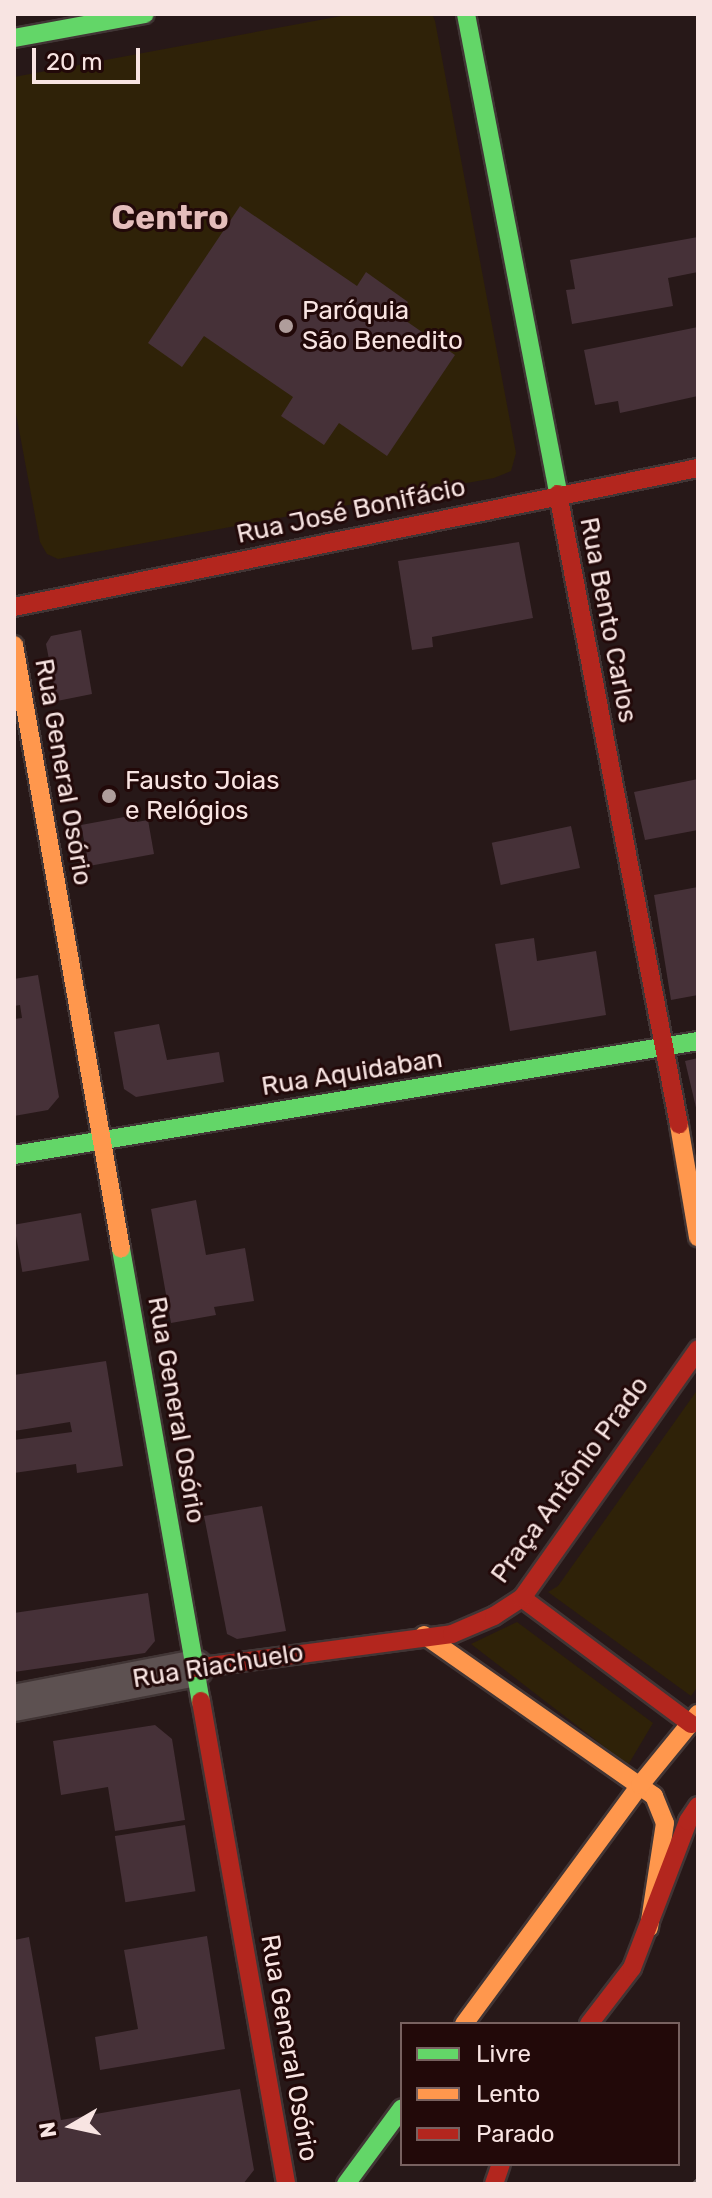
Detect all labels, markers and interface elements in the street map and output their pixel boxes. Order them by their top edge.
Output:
scale bar [36,32,144,82]
text: 20 m [46,48,103,76]
district label: Centro [111,198,229,238]
place label: Paróquia São Benedito [302,295,463,356]
marker: Paróquia São Benedito [277,317,295,335]
street label: Rua José Bonifácio [234,472,468,550]
street label: Rua Bento Carlos [573,515,643,725]
street label: Rua General Osório [28,656,98,888]
place label: Fausto Joias e Relógios [125,765,279,826]
marker: Fausto Joias e Relógios [100,787,118,805]
street label: Rua Aquidaban [259,1043,445,1103]
street label: Rua General Osório [141,1294,211,1526]
street label: Praça Antônio Prado [484,1370,656,1590]
street label: Rua Riachuelo [130,1637,306,1695]
street label: Rua General Osório [254,1932,324,2164]
legend [400,2022,680,2166]
text: Livre [476,2040,531,2068]
text: Lento [476,2080,540,2108]
north arrow [32,2086,112,2166]
text: N [33,2120,62,2140]
text: Parado [476,2120,555,2148]

